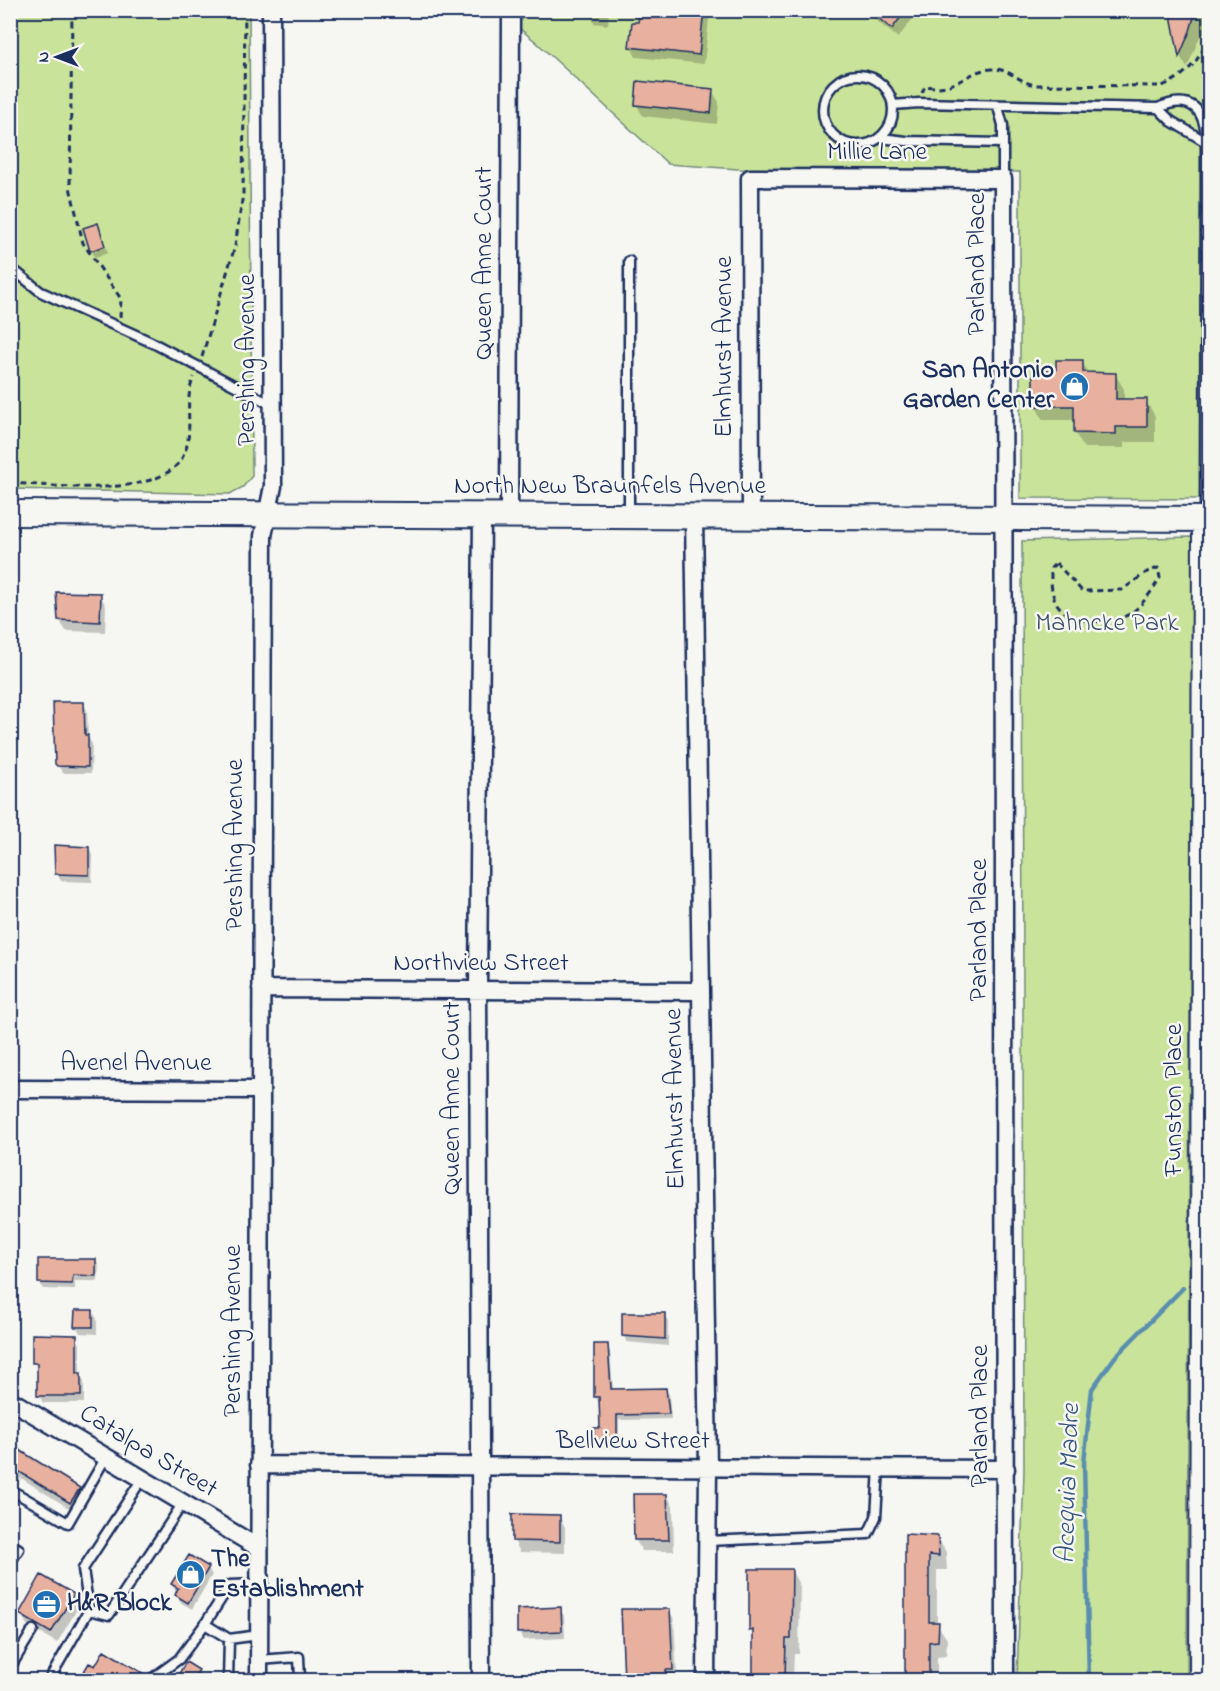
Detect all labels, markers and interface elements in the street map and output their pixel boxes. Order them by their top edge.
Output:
north arrow [27,27,87,87]
text: N [32,51,56,62]
street label: Millie Lane [827,134,927,172]
street label: Queen Anne Court [466,166,504,360]
street label: Parland Place [959,192,997,336]
street label: Elmhurst Avenue [706,256,744,438]
street label: Pershing Avenue [229,274,267,446]
place label: San Antonio Garden Center [903,352,1055,420]
shop icon: San Antonio Garden Center [1059,370,1091,402]
street label: North New Braunfels Avenue [454,468,766,506]
park label: Mahncke Park [1035,605,1179,643]
street label: Pershing Avenue [217,759,255,931]
street label: Parland Place [961,858,999,1002]
street label: Northview Street [393,945,569,983]
street label: Queen Anne Court [434,1001,472,1195]
street label: Elmhurst Avenue [655,1007,697,1190]
street label: Funston Place [1156,1023,1194,1177]
street label: Avenel Avenue [60,1045,212,1083]
street label: Pershing Avenue [215,1245,253,1417]
street label: Parland Place [962,1344,1000,1488]
street label: Catalpa Street [71,1396,225,1509]
water label: Acequia Madre [1047,1401,1091,1565]
street label: Bellview Street [555,1423,710,1461]
place label: The Establishment [211,1541,364,1609]
shop icon: The Establishment [174,1559,206,1591]
place label: H&R Block [67,1585,172,1623]
office icon: H&R Block [30,1588,62,1620]

